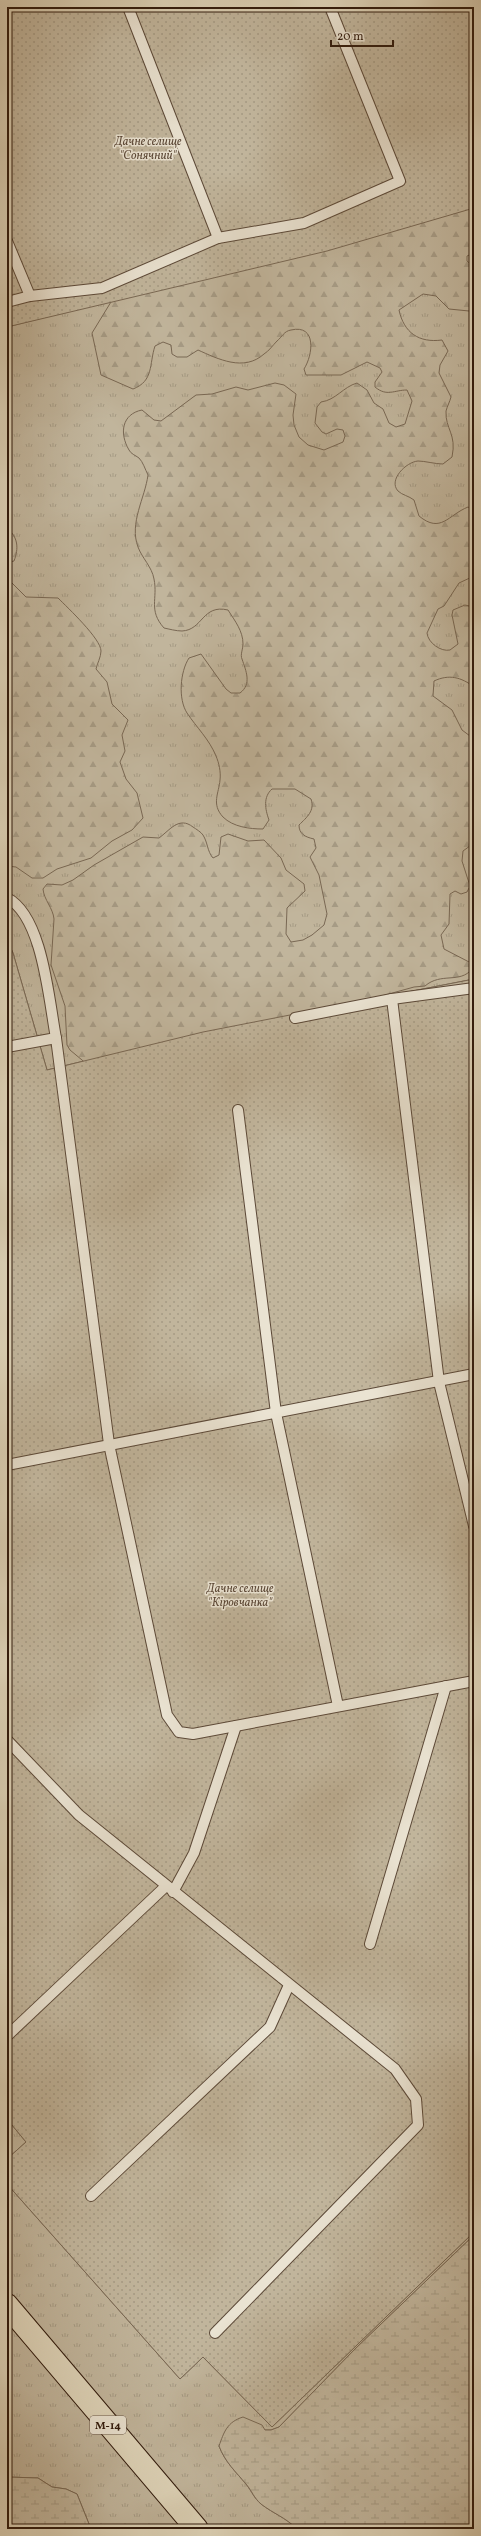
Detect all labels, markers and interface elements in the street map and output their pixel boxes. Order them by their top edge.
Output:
scale bar [331,22,393,48]
text: 20 m [337,29,364,45]
park label: Дачне селище "Сонячний" [114,134,182,164]
park label: Дачне селище "Кіровчанка" [206,1581,274,1611]
road number: М-14 [90,2416,126,2434]

